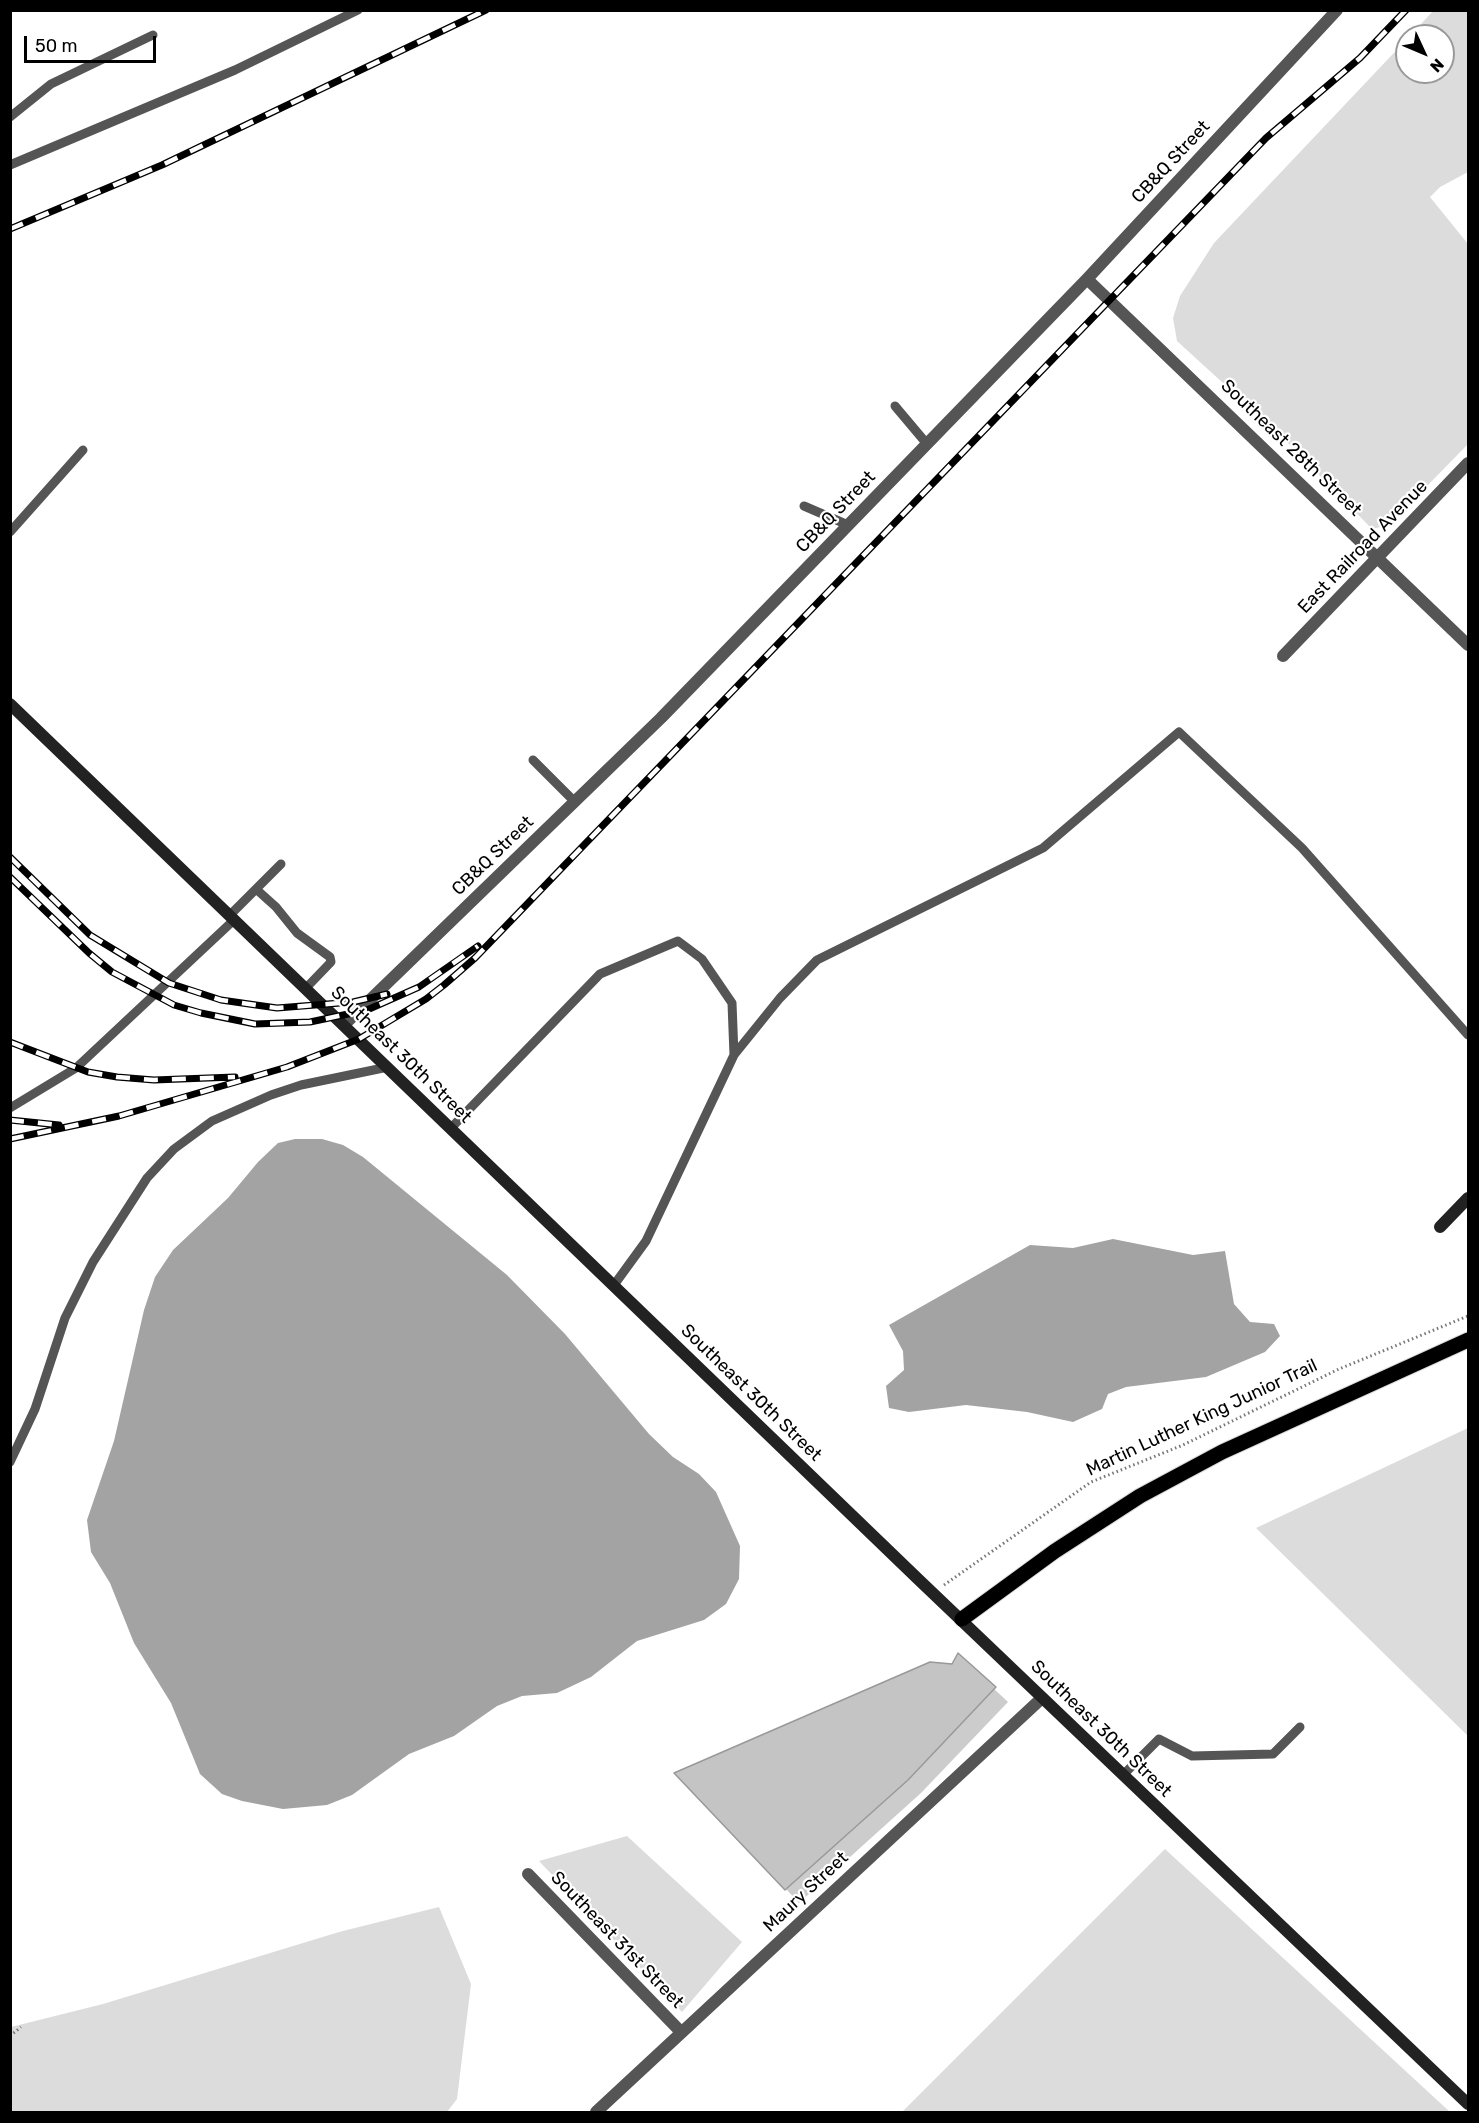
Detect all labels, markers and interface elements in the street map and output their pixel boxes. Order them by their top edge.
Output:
scale bar [27,24,159,62]
north arrow [1395,24,1455,84]
text: 50 m [35,35,78,57]
text: N [1426,55,1448,76]
street label: CB&Q Street [1127,116,1215,208]
street label: Southeast 28th Street [1216,375,1366,521]
street label: CB&Q Street [792,467,880,557]
street label: East Railroad Avenue [1294,476,1432,618]
street label: CB&Q Street [448,812,538,900]
street label: Southeast 30th Street [326,982,476,1128]
street label: Southeast 30th Street [676,1320,826,1466]
street label: Martin Luther King Junior Trail [1083,1355,1321,1481]
street label: Southeast 30th Street [1026,1656,1176,1802]
street label: Maury Street [759,1847,853,1937]
street label: Southeast 31st Street [546,1867,688,2013]

